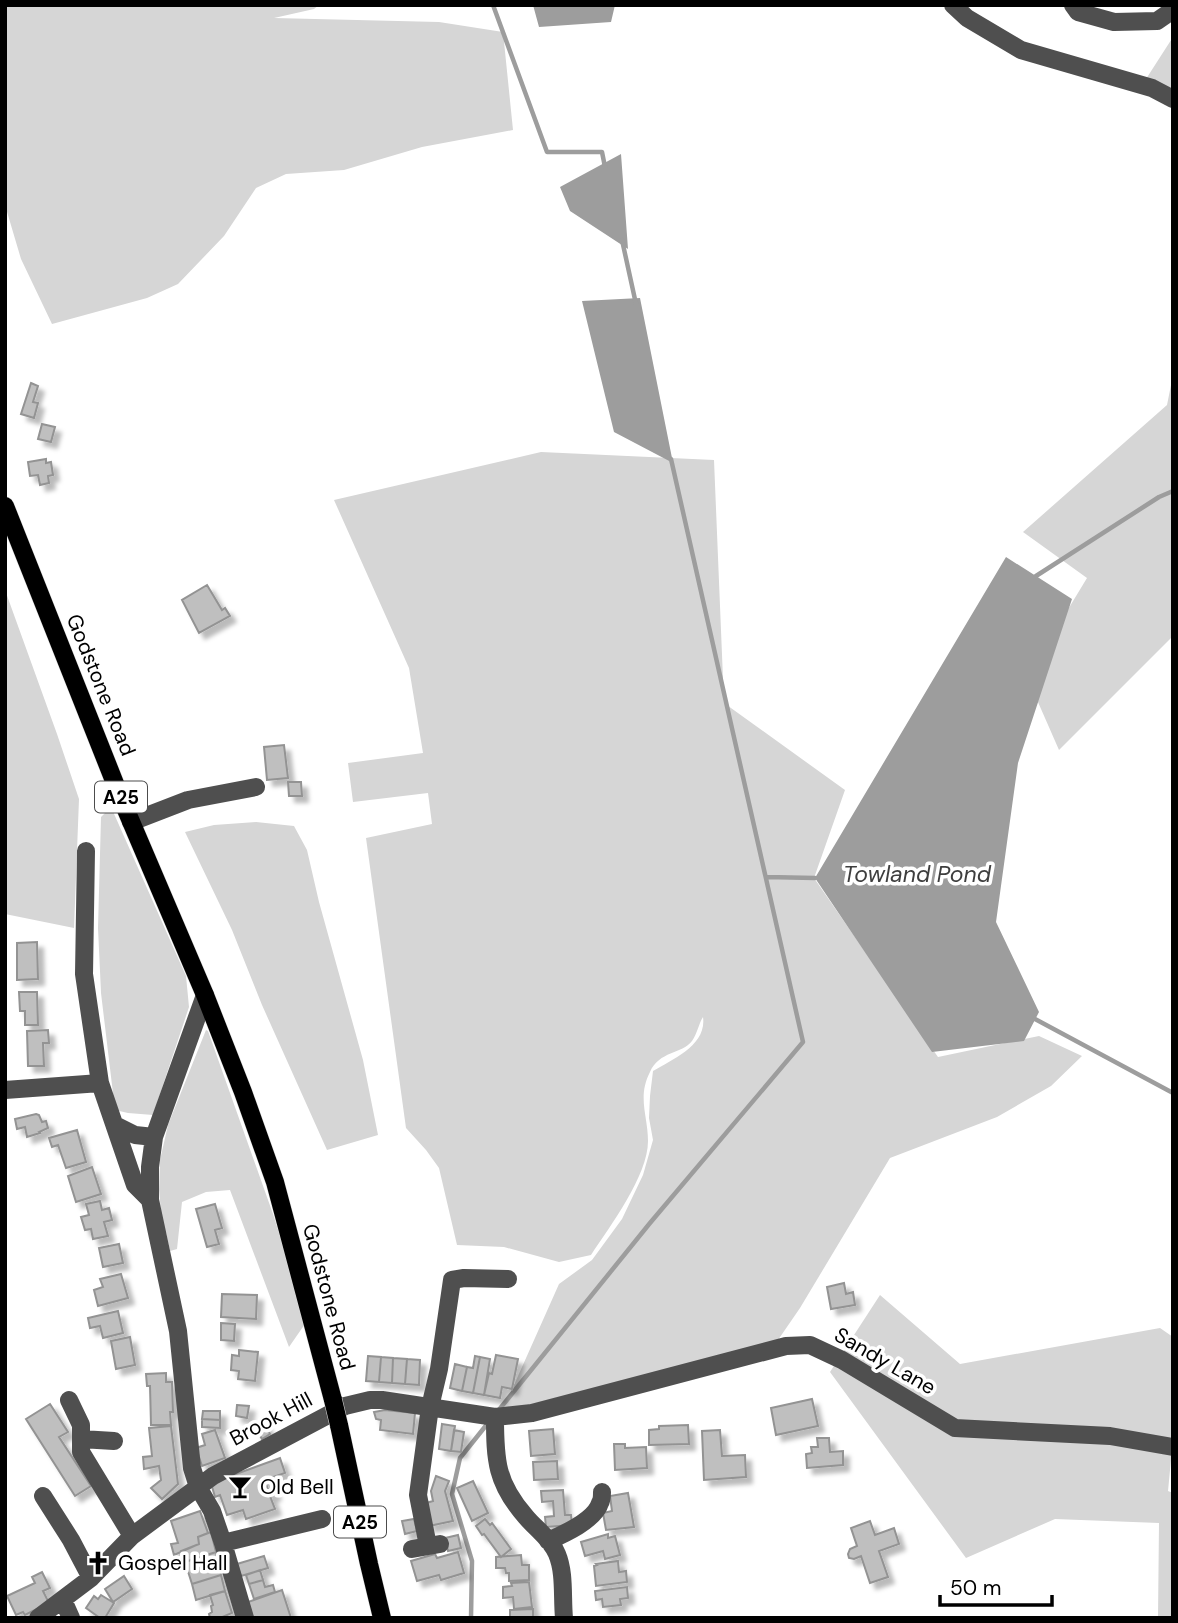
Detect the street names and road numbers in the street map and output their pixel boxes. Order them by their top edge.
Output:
street label: Godstone Road [60,610,142,760]
road number: A25 [95,782,147,812]
street label: Godstone Road [296,1221,362,1373]
street label: Sandy Lane [829,1321,941,1401]
street label: Brook Hill [225,1386,317,1452]
road number: A25 [334,1506,386,1538]

